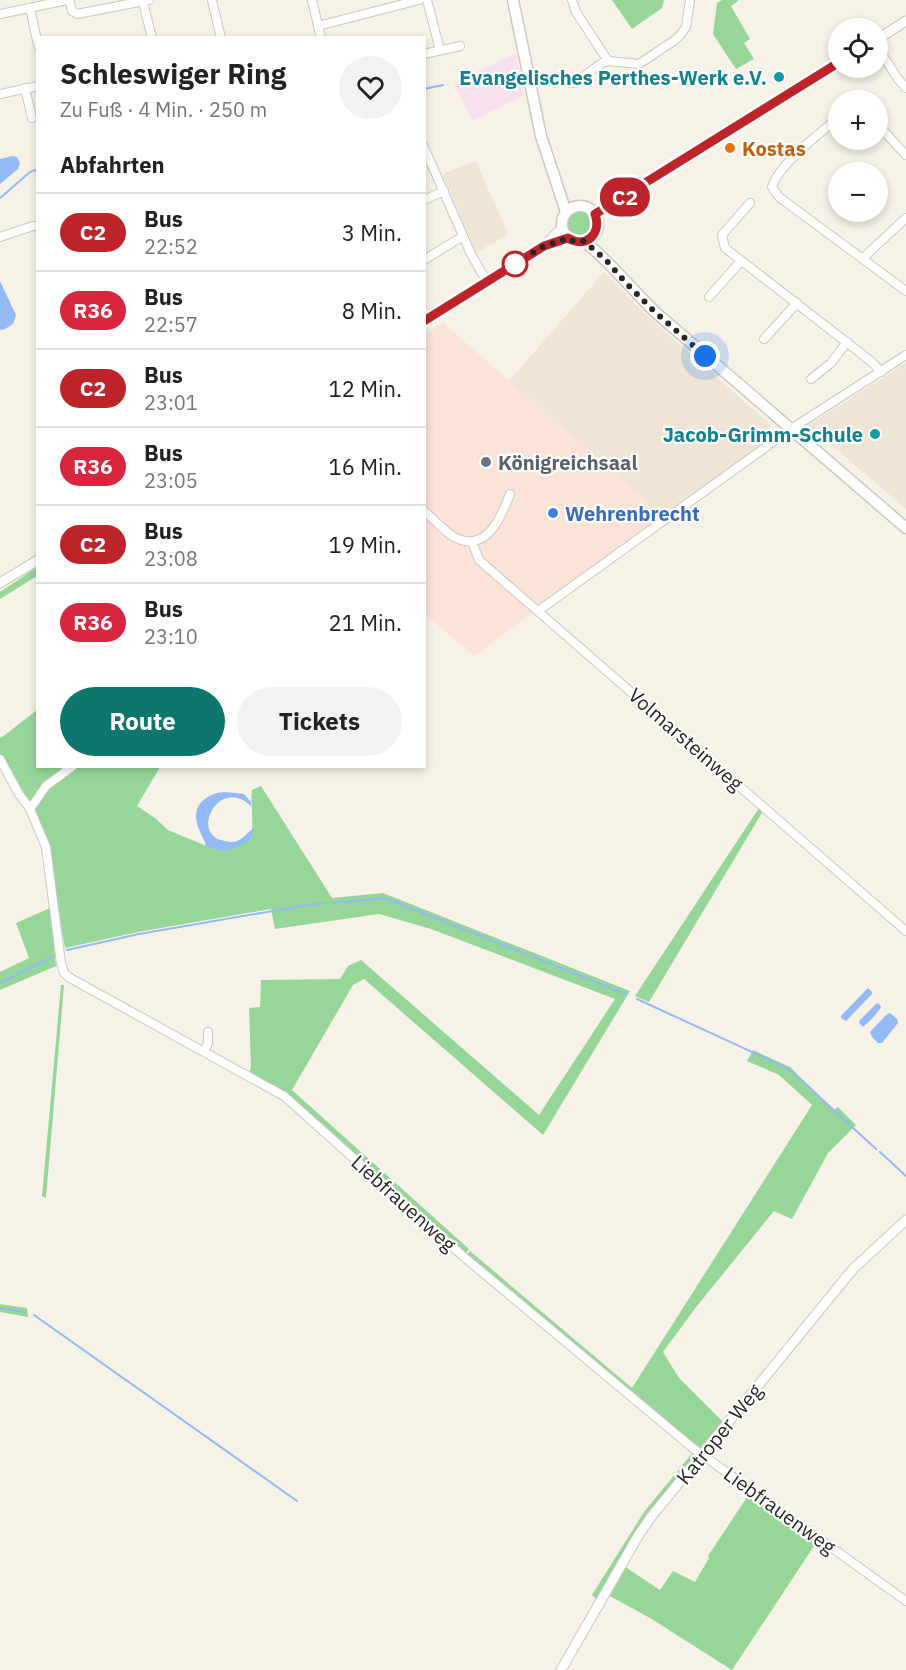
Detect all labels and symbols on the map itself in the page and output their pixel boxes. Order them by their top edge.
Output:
place label: Evangelisches Perthes-Werk e.V. [459,64,767,91]
marker: Evangelisches Perthes-Werk e.V. [772,70,786,84]
place label: Kostas [742,135,806,162]
marker: Kostas [723,141,737,155]
line badge: C2 [598,178,652,216]
unlabelled marker [502,251,528,277]
your location [690,341,720,371]
place label: Jacob-Grimm-Schule [663,421,863,448]
marker: Jacob-Grimm-Schule [868,427,882,441]
place label: Königreichsaal [498,449,637,476]
marker: Königreichsaal [479,455,493,469]
place label: Wehrenbrecht [565,500,700,527]
marker: Wehrenbrecht [546,506,560,520]
street label: Volmarsteinweg [623,681,750,797]
street label: Liebfrauenweg [346,1149,463,1258]
street label: Katroper Weg [670,1378,768,1490]
street label: Liebfrauenweg [719,1460,842,1560]

